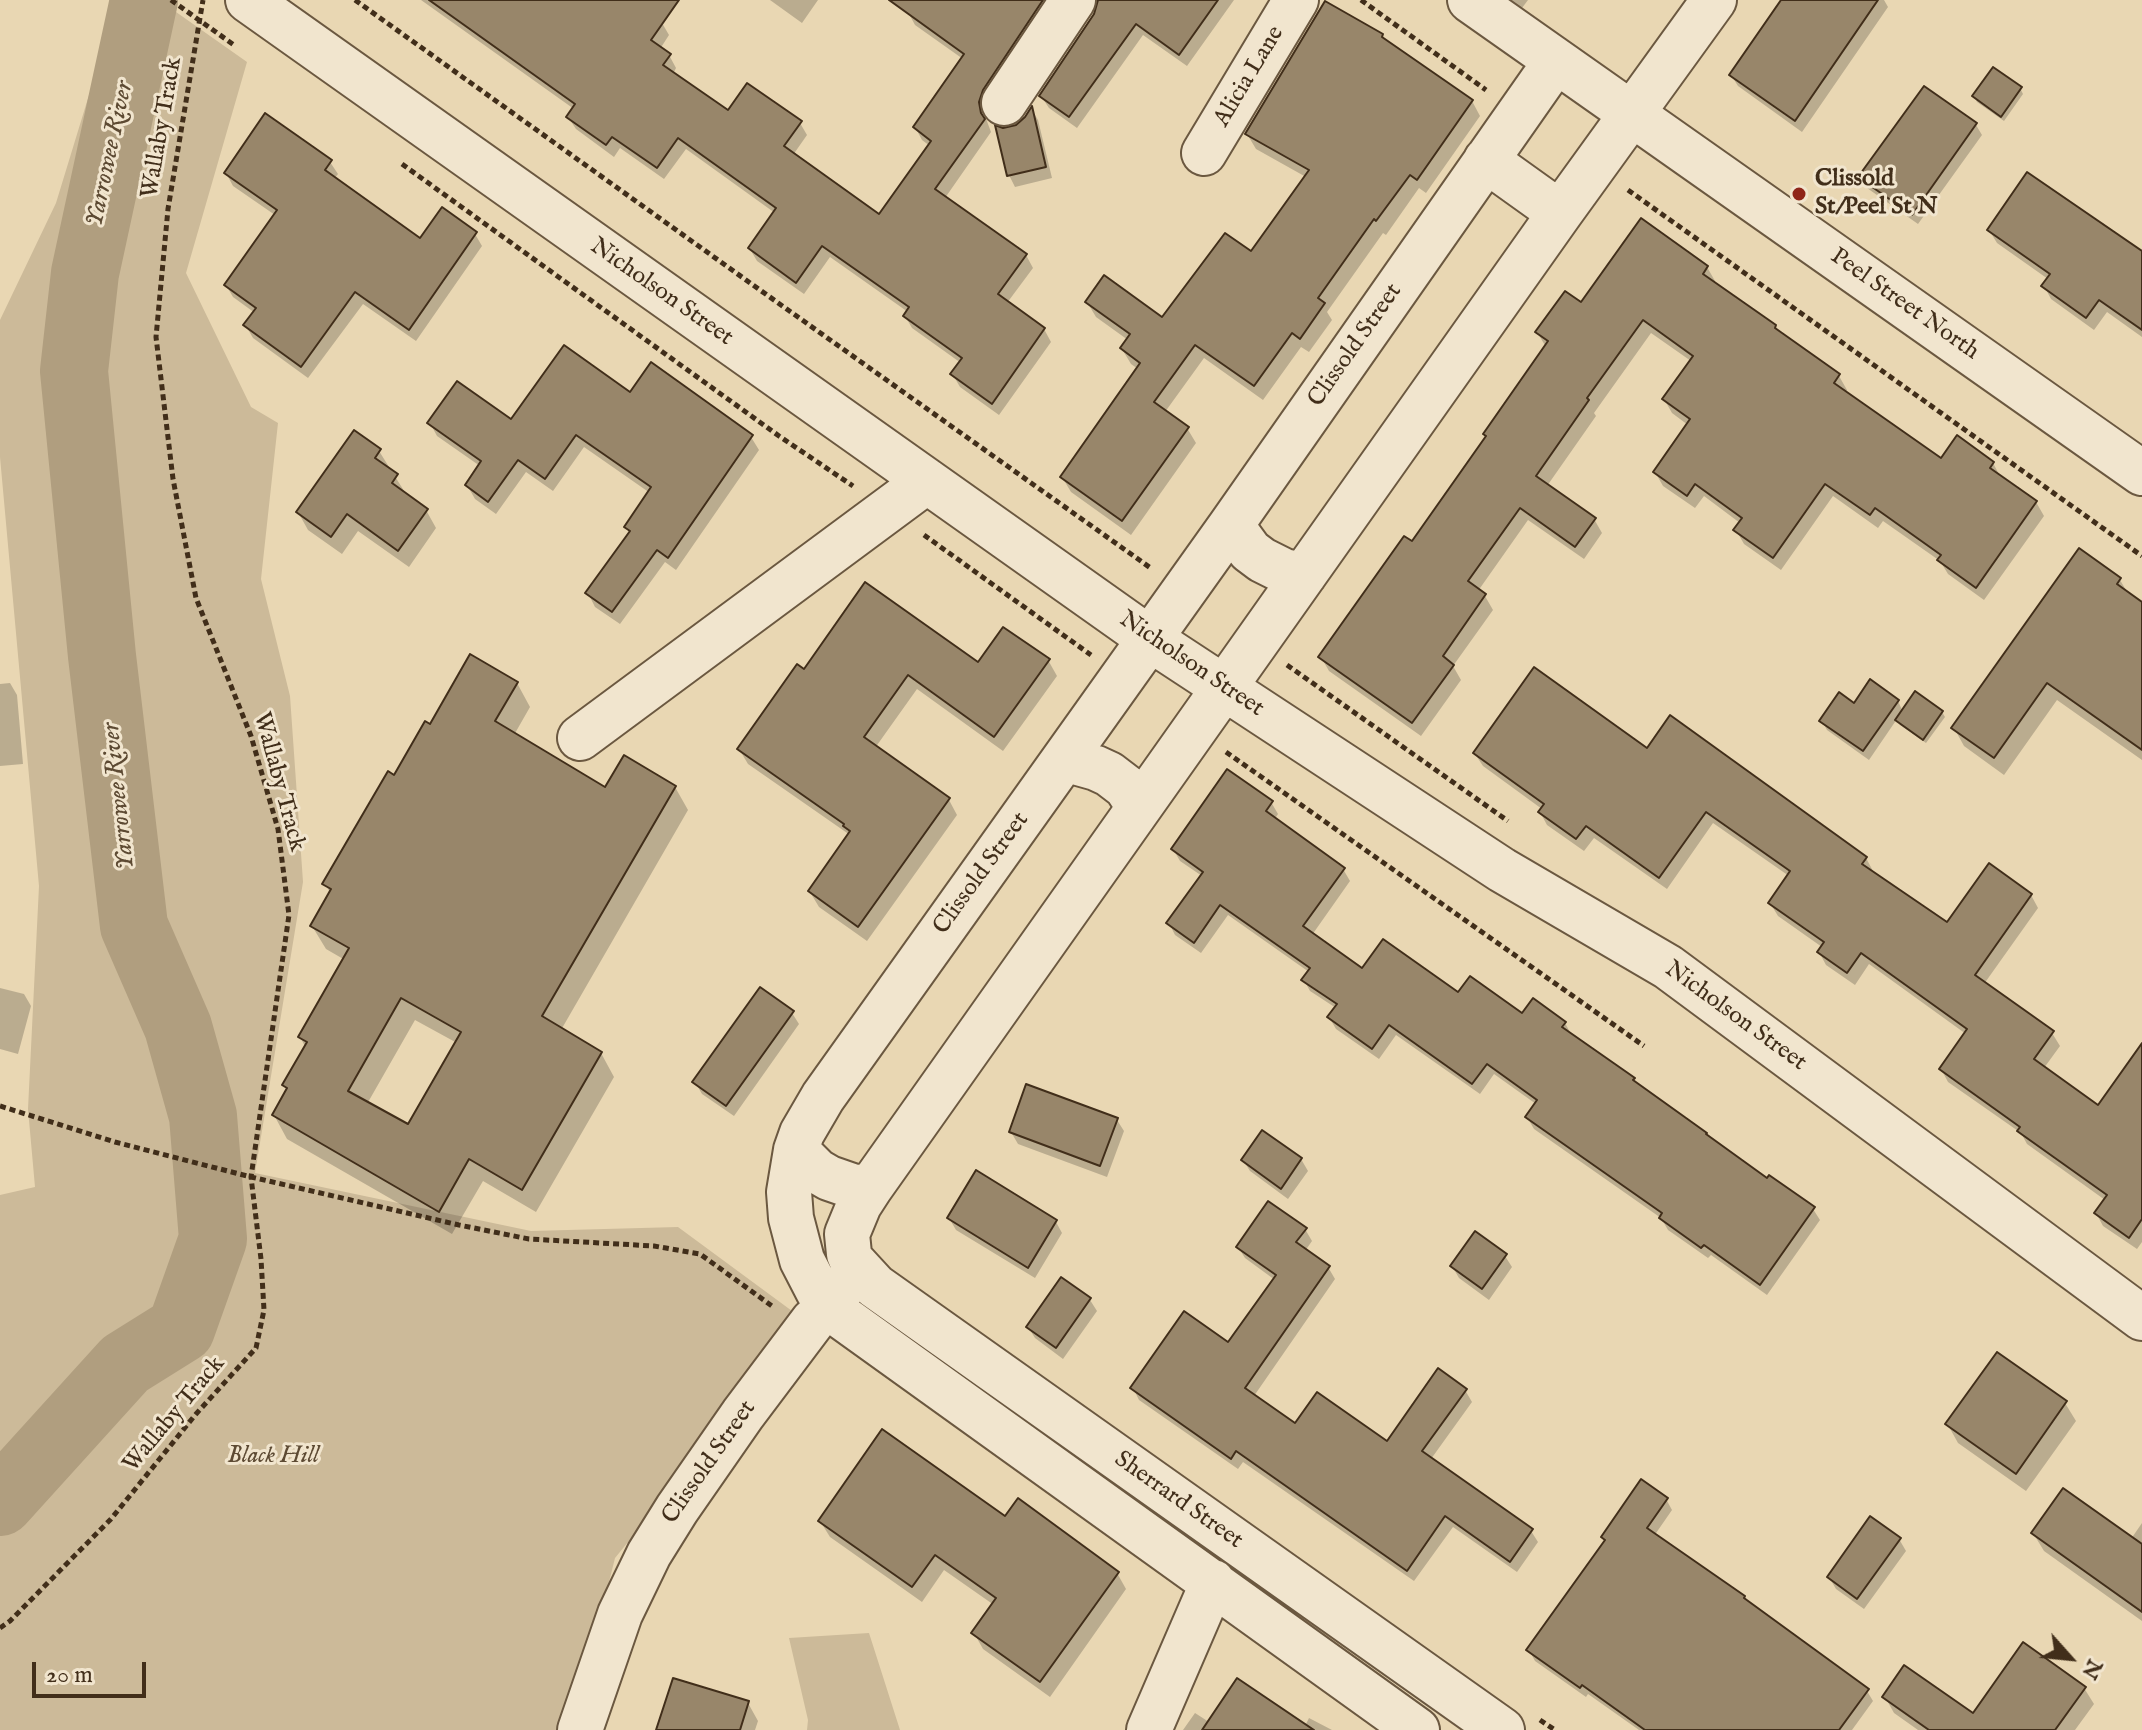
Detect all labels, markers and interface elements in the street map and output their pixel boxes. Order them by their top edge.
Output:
street label: Alicia Lane [1209,21,1291,133]
street label: Wallaby Track [136,55,190,201]
water label: Yarrowee River [80,78,142,230]
place label: Clissold St/Peel St N [1815,166,1938,222]
marker: Clissold St/Peel St N [1790,185,1808,203]
street label: Nicholson Street [584,233,738,353]
street label: Peel Street North [1824,243,1984,367]
street label: Clissold Street [1303,279,1409,413]
street label: Nicholson Street [1113,606,1269,724]
street label: Wallaby Track [246,709,310,855]
water label: Yarrowee River [97,721,143,871]
street label: Clissold Street [928,807,1036,941]
street label: Nicholson Street [1658,956,1812,1078]
street label: Wallaby Track [118,1351,232,1479]
street label: Clissold Street [657,1396,763,1530]
park label: Black Hill [227,1443,319,1471]
street label: Sherrard Street [1108,1446,1248,1556]
north arrow [2030,1618,2110,1698]
scale bar [36,1646,150,1696]
text: N [2075,1654,2108,1684]
text: 20 m [46,1660,93,1691]

